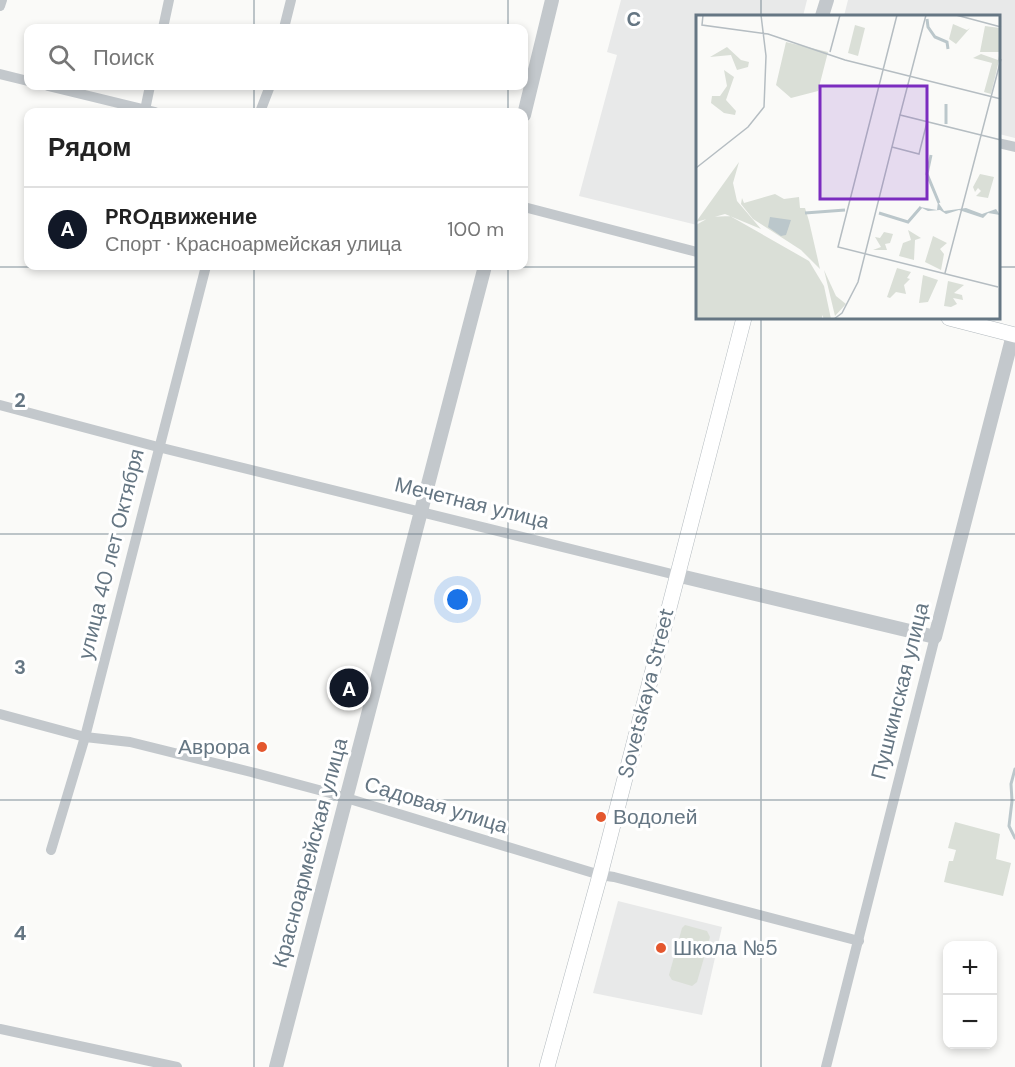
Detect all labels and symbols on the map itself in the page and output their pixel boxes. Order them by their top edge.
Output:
text: C [627,6,641,32]
inset map [696,15,1000,320]
text: 2 [14,387,26,413]
street label: улица 40 лет Октября [71,446,151,662]
street label: Мечетная улица [392,470,552,536]
your location [443,585,472,614]
street label: Пушкинская улица [864,599,936,782]
street label: Sovetskaya Street [611,605,681,781]
text: 3 [14,654,26,680]
pin: A [330,666,368,710]
place label: Аврора [178,733,250,761]
street label: Красноармейская улица [266,735,354,971]
marker: Аврора [255,740,269,754]
street label: Садовая улица [361,770,511,840]
place label: Водолей [613,803,697,831]
marker: Водолей [594,810,608,824]
text: 4 [14,920,27,946]
place label: Школа №5 [673,934,778,962]
marker: Школа №5 [654,941,668,955]

